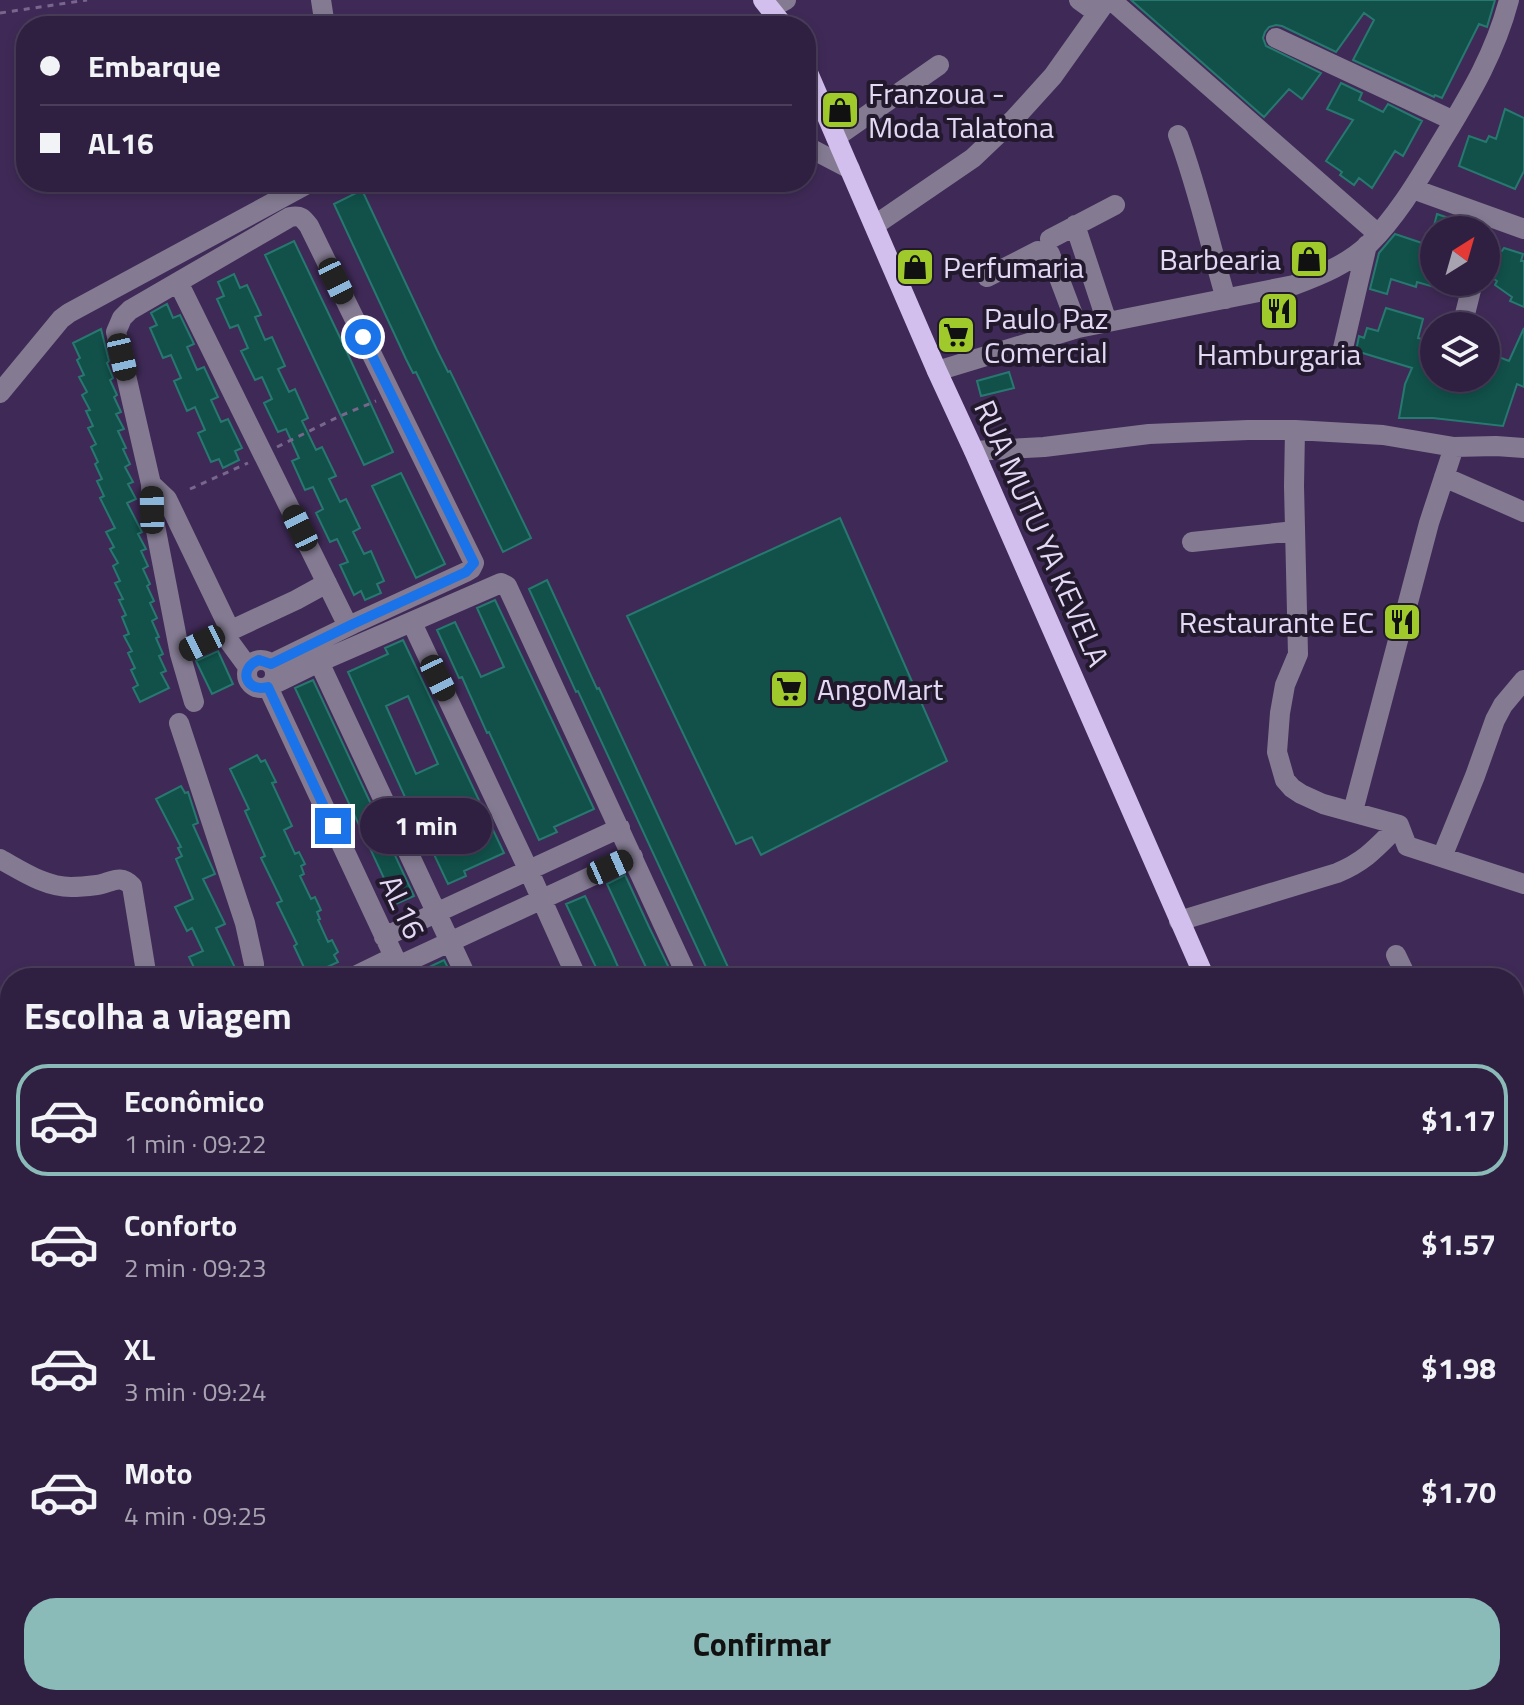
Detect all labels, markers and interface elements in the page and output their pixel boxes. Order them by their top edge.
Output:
text: Embarque [88,43,221,89]
place label: Franzoua - Moda Talatona [868,70,1054,150]
shop icon: Franzoua - Moda Talatona [819,89,861,131]
text: AL16 [88,120,154,166]
north arrow [1420,216,1500,296]
map controls [1420,216,1500,392]
place label: Barbearia [1159,236,1281,282]
shop icon: Barbearia [1288,238,1330,280]
place label: Perfumaria [943,244,1084,290]
shop icon: Perfumaria [894,246,936,288]
car [315,254,357,308]
restaurant icon: Hamburgaria [1258,290,1300,332]
place label: Paulo Paz Comercial [984,295,1108,375]
button: layers [1420,312,1500,392]
supermarket icon: Paulo Paz Comercial [935,314,977,356]
route start [345,319,381,355]
car [105,331,139,383]
place label: Hamburgaria [1197,331,1361,377]
street label: RUA MUTU YA KEVELA [963,392,1122,674]
car [140,486,164,534]
car [279,501,321,555]
place label: Restaurante EC [1179,599,1374,645]
restaurant icon: Restaurante EC [1381,601,1423,643]
car [175,622,229,664]
car [417,651,459,705]
place label: AngoMart [817,666,944,712]
supermarket icon: AngoMart [768,668,810,710]
callout: 1 min [361,798,493,854]
text: 1 min [394,806,458,845]
route end [315,808,351,844]
car [583,846,637,888]
street label: AL16 [368,867,438,947]
text: Escolha a viagem [24,988,292,1043]
text: Econômico [124,1078,264,1124]
icon: car [28,1084,100,1156]
text: $1.17 [1421,1097,1496,1143]
text: 1 min · 09:22 [124,1124,267,1163]
text: Conforto [124,1202,237,1248]
icon: car [28,1208,100,1280]
text: $1.57 [1421,1221,1496,1267]
text: 2 min · 09:23 [124,1248,267,1287]
text: XL [124,1326,155,1372]
icon: car [28,1332,100,1404]
text: $1.98 [1421,1345,1496,1391]
text: 3 min · 09:24 [124,1372,267,1411]
text: Moto [124,1450,192,1496]
icon: car [28,1456,100,1528]
text: $1.70 [1421,1469,1496,1515]
text: 4 min · 09:25 [124,1496,267,1535]
button: Confirmar [24,1598,1500,1690]

